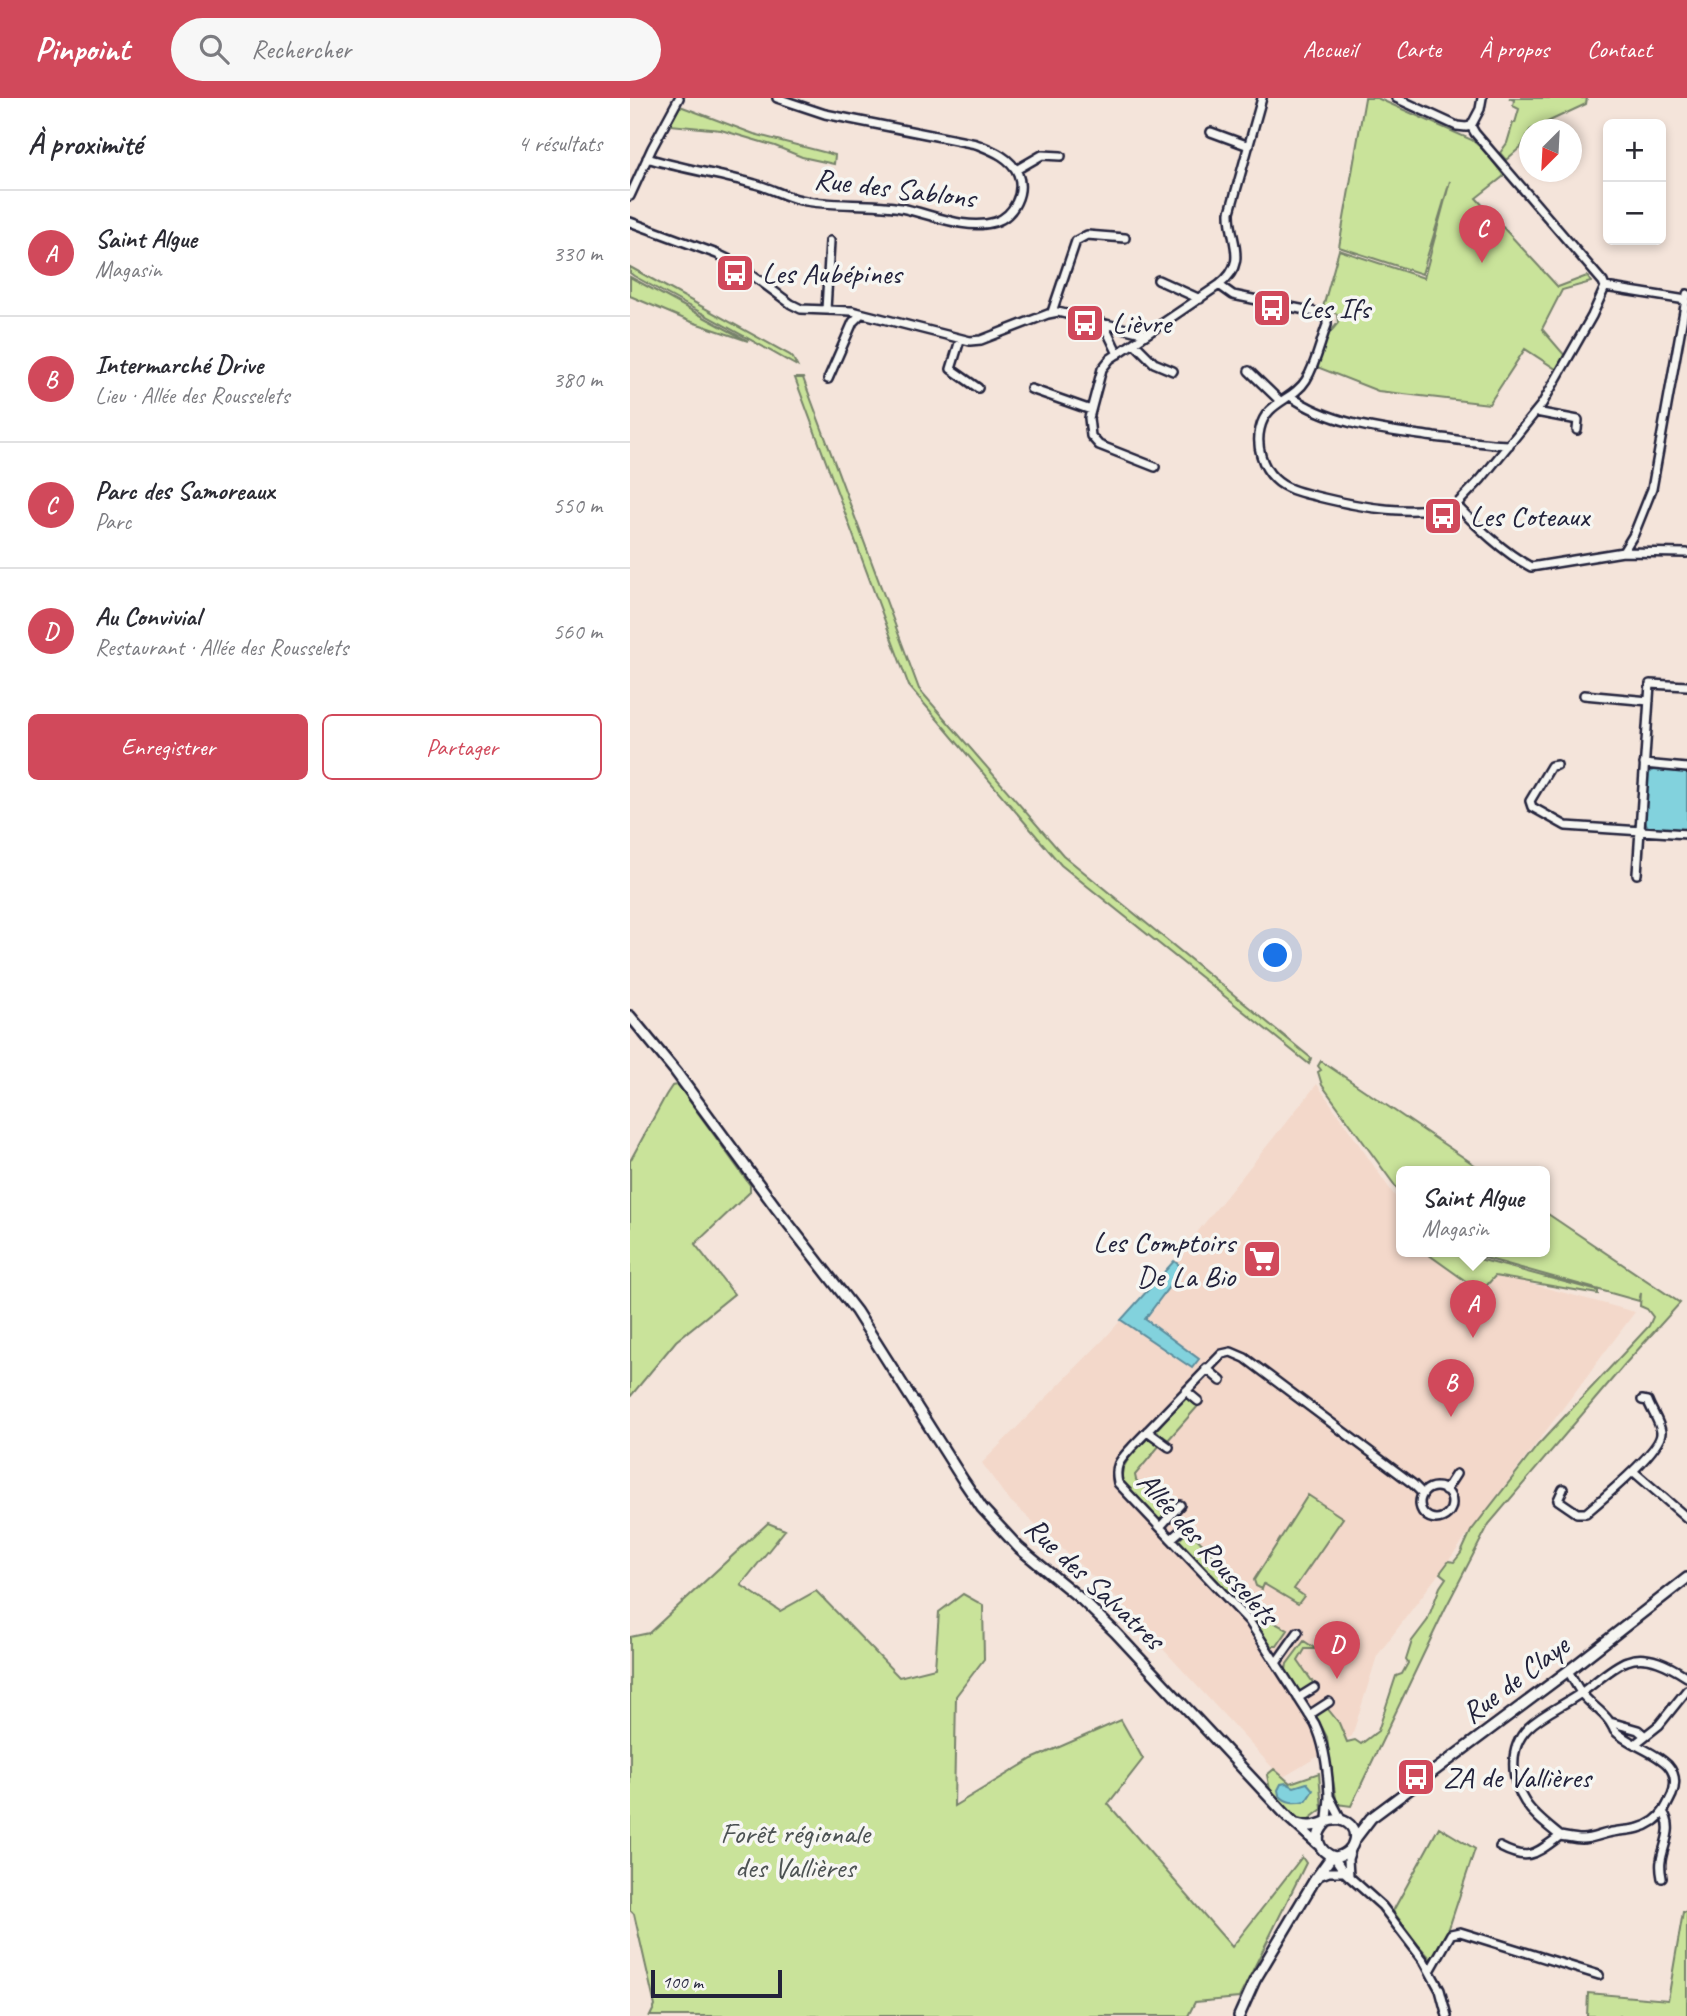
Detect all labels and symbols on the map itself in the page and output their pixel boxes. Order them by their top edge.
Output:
north arrow [1519,119,1582,182]
street label: Rue des Sablons [812,159,981,217]
pin: C [1459,205,1505,263]
bus stop icon: Les Aubépines [714,252,756,294]
place label: Les Aubépines [762,254,904,292]
bus stop icon: Les Ifs [1251,287,1293,329]
place label: Les Ifs [1299,289,1373,327]
bus stop icon: Lièvre [1064,302,1106,344]
place label: Lièvre [1112,304,1173,342]
bus stop icon: Les Coteaux [1422,495,1464,537]
place label: Les Coteaux [1470,497,1592,535]
your location [1258,938,1292,972]
place label: Les Comptoirs De La Bio [1093,1223,1238,1295]
supermarket icon: Les Comptoirs De La Bio [1241,1238,1283,1280]
pin: A [1450,1280,1496,1338]
pin: B [1428,1359,1474,1417]
street label: Allée des Rousselets [1129,1463,1289,1635]
street label: Rue des Salvatres [1017,1509,1175,1659]
pin: D [1314,1621,1360,1679]
street label: Rue de Claye [1454,1625,1578,1732]
bus stop icon: ZA de Vallières [1395,1756,1437,1798]
place label: ZA de Vallières [1443,1758,1594,1796]
park label: Forêt régionale des Vallières [720,1814,872,1886]
scale bar [651,1967,782,1999]

